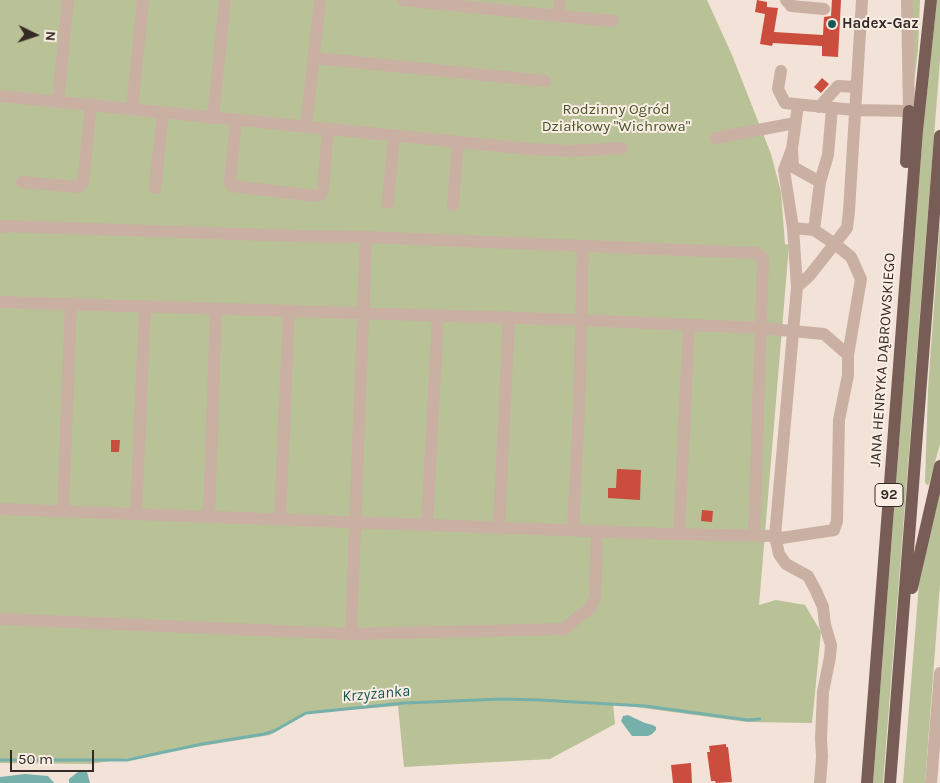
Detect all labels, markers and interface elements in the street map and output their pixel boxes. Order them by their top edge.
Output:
north arrow [10,10,60,60]
place label: Hadex-Gaz [842,15,919,33]
marker: Hadex-Gaz [826,18,838,30]
text: N [42,30,59,42]
park label: Rodzinny Ogród Działkowy "Wichrowa" [542,101,690,136]
street label: JANA HENRYKA DĄBROWSKIEGO [867,252,899,468]
road number: 92 [875,484,903,506]
water label: Krzyżanka [341,681,411,707]
scale bar [12,740,96,772]
text: 50 m [18,750,53,768]

